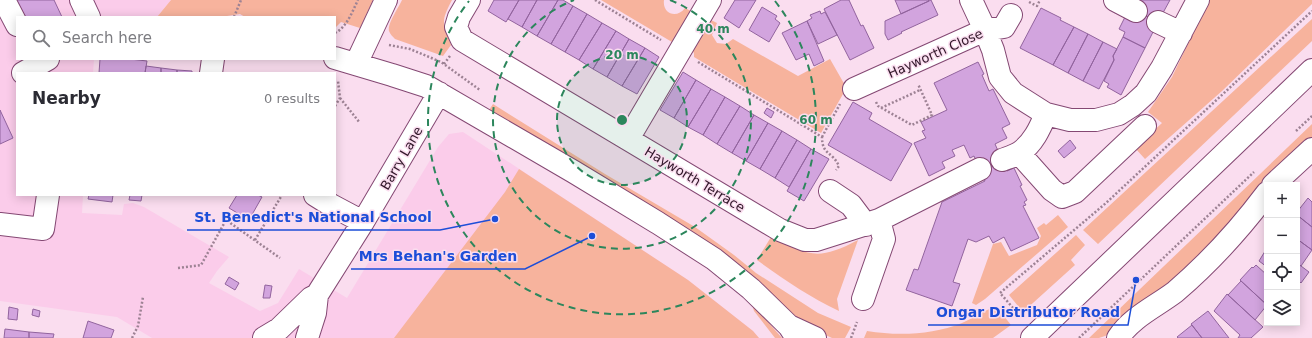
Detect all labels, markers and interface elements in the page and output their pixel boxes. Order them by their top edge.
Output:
search box [16,16,336,60]
text: 40 m [696,22,730,36]
street label: Hayworth Close [885,26,985,81]
icon: search [30,27,52,49]
text: Search here [62,29,152,47]
text: 20 m [605,48,639,62]
text: Nearby [32,88,101,108]
text: 0 results [264,91,320,106]
centre of rings [615,113,629,127]
text: 60 m [799,113,833,127]
street label: Barry Lane [377,124,426,193]
street label: Hayworth Terrace [642,144,748,215]
map controls [1264,182,1300,326]
button: + [1264,182,1300,218]
callout: St. Benedict's National School [187,204,440,230]
text: St. Benedict's National School [194,209,432,225]
button: − [1264,218,1300,254]
callout: Mrs Behan's Garden [351,243,525,269]
text: Mrs Behan's Garden [359,248,517,264]
button: locate [1264,254,1300,290]
button: layers [1264,290,1300,326]
callout: Ongar Distributor Road [928,299,1128,325]
text: Ongar Distributor Road [936,304,1120,320]

